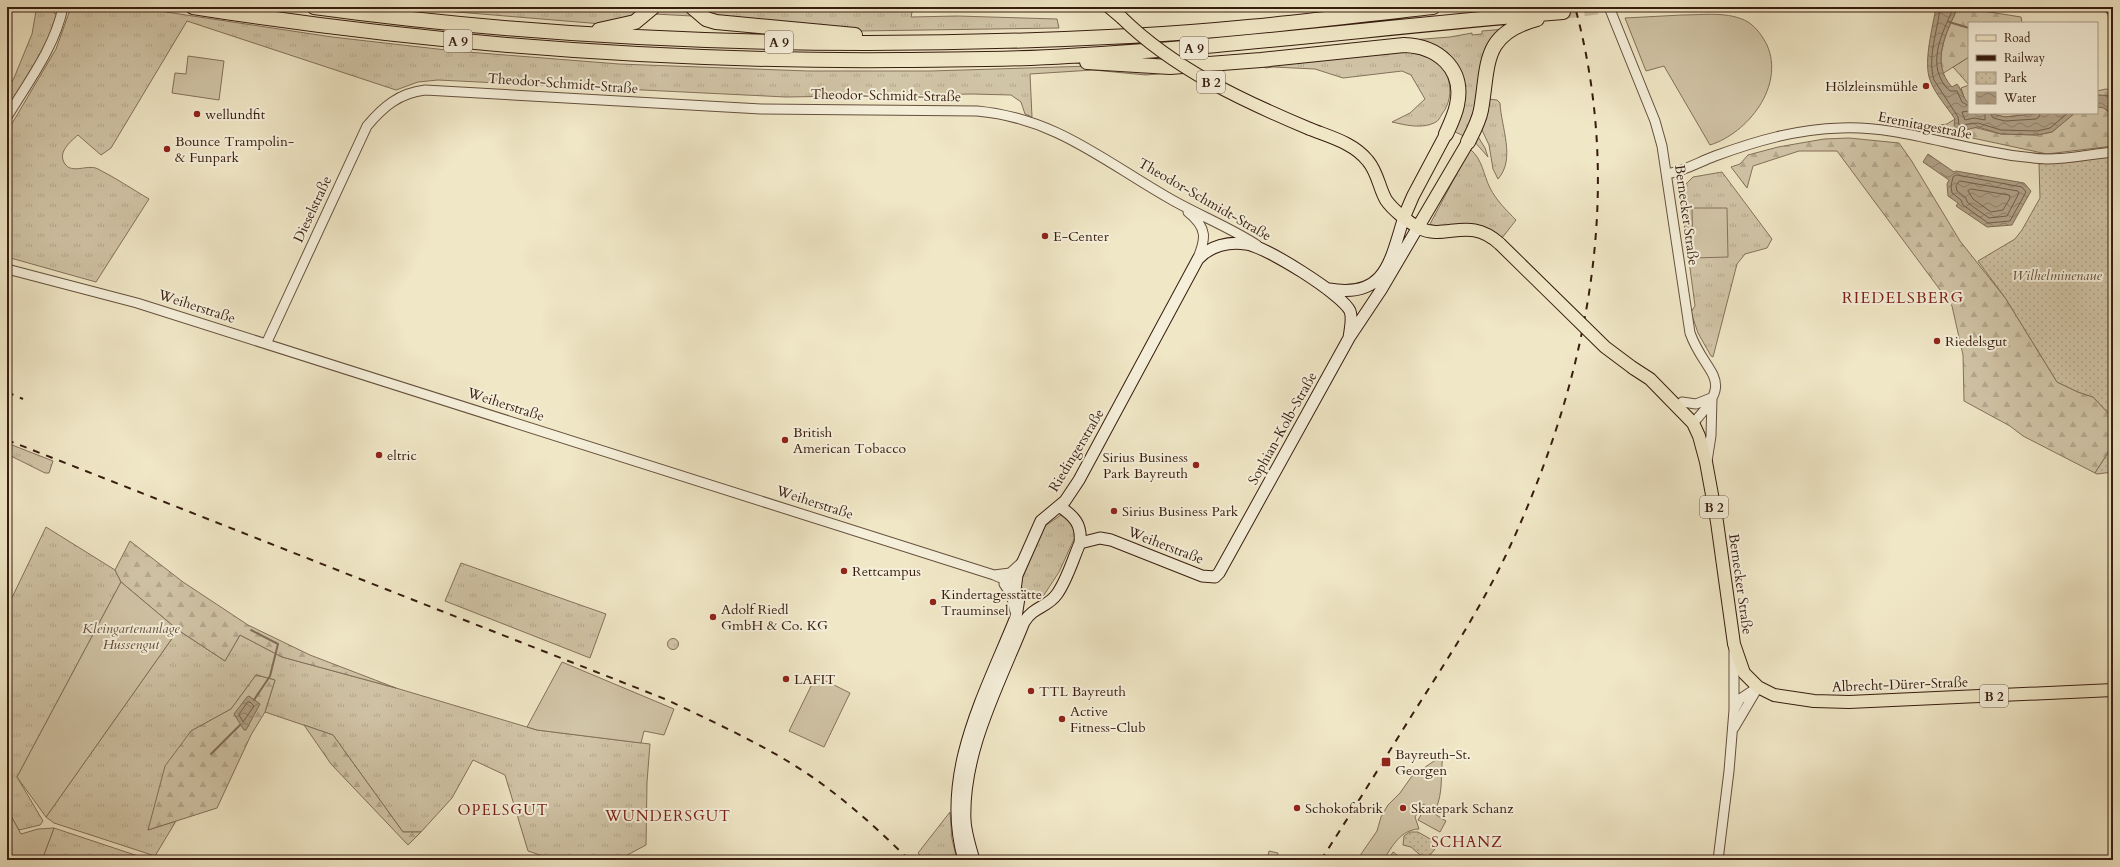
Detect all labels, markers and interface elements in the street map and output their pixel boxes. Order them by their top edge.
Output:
legend [1968,22,2098,114]
road number: A 9 [444,30,472,52]
text: Road [2004,30,2031,46]
road number: A 9 [765,31,793,53]
road number: A 9 [1180,37,1208,59]
text: Railway [2004,50,2046,66]
street label: Theodor-Schmidt-Straße [487,69,639,98]
text: Park [2004,70,2028,86]
road number: B 2 [1197,71,1225,93]
place label: Hölzleinsmühle [1825,77,1918,96]
marker: Hölzleinsmühle [1921,81,1931,91]
street label: Theodor-Schmidt-Straße [811,85,961,106]
text: Water [2003,90,2037,106]
place label: wellundfit [205,105,266,124]
street label: Eremitagestraße [1876,107,1974,144]
marker: wellundfit [192,109,202,119]
place label: Bounce Trampolin- & Funpark [175,132,294,167]
marker: Bounce Trampolin- & Funpark [162,144,172,154]
street label: Theodor-Schmidt-Straße [1135,154,1275,245]
street label: Bernecker Straße [1670,163,1703,267]
street label: Dieselstraße [289,173,336,246]
place label: E-Center [1053,227,1110,246]
marker: E-Center [1040,231,1050,241]
park label: Wilhelminenaue [2012,266,2103,285]
street label: Weiherstraße [155,285,238,328]
district label: RIEDELSBERG [1842,287,1964,309]
place label: Riedelsgut [1945,332,2008,351]
marker: Riedelsgut [1932,336,1942,346]
street label: Sophian-Kolb-Straße [1243,368,1321,488]
street label: Weiherstraße [464,383,547,426]
street label: Riedingerstraße [1044,405,1109,495]
place label: British American Tobacco [793,423,907,458]
marker: British American Tobacco [780,435,790,445]
place label: eltric [387,446,417,465]
place label: Sirius Business Park Bayreuth [1102,448,1188,483]
marker: eltric [374,450,384,460]
marker: Sirius Business Park Bayreuth [1191,460,1201,470]
street label: Weiherstraße [773,481,856,524]
road number: B 2 [1700,496,1728,518]
place label: Sirius Business Park [1122,502,1239,521]
marker: Sirius Business Park [1109,506,1119,516]
street label: Weiherstraße [1124,522,1207,569]
street label: Bernecker Straße [1724,532,1757,636]
place label: Rettcampus [852,562,921,581]
marker: Rettcampus [839,566,849,576]
place label: Kindertagesstätte Trauminsel [941,585,1042,620]
marker: Kindertagesstätte Trauminsel [928,597,938,607]
place label: Adolf Riedl GmbH & Co. KG [721,600,828,635]
marker: Adolf Riedl GmbH & Co. KG [708,612,718,622]
park label: Kleingartenanlage Hussengut [82,619,180,654]
place label: LAFIT [794,670,835,689]
street label: Albrecht-Dürer-Straße [1832,673,1969,696]
marker: LAFIT [781,674,791,684]
place label: TTL Bayreuth [1039,682,1126,701]
road number: B 2 [1980,685,2008,707]
marker: TTL Bayreuth [1026,686,1036,696]
place label: Active Fitness-Club [1070,702,1146,737]
marker: Active Fitness-Club [1057,714,1067,724]
place label: Bayreuth-St. Georgen [1395,745,1470,780]
marker: Bayreuth-St. Georgen [1380,756,1392,768]
place label: Schokofabrik [1305,799,1384,818]
place label: Skatepark Schanz [1411,799,1514,818]
district label: OPELSGUT [458,800,548,820]
marker: Schokofabrik [1292,803,1302,813]
marker: Skatepark Schanz [1398,803,1408,813]
district label: WUNDERSGUT [604,806,731,826]
district label: SCHANZ [1431,832,1503,852]

